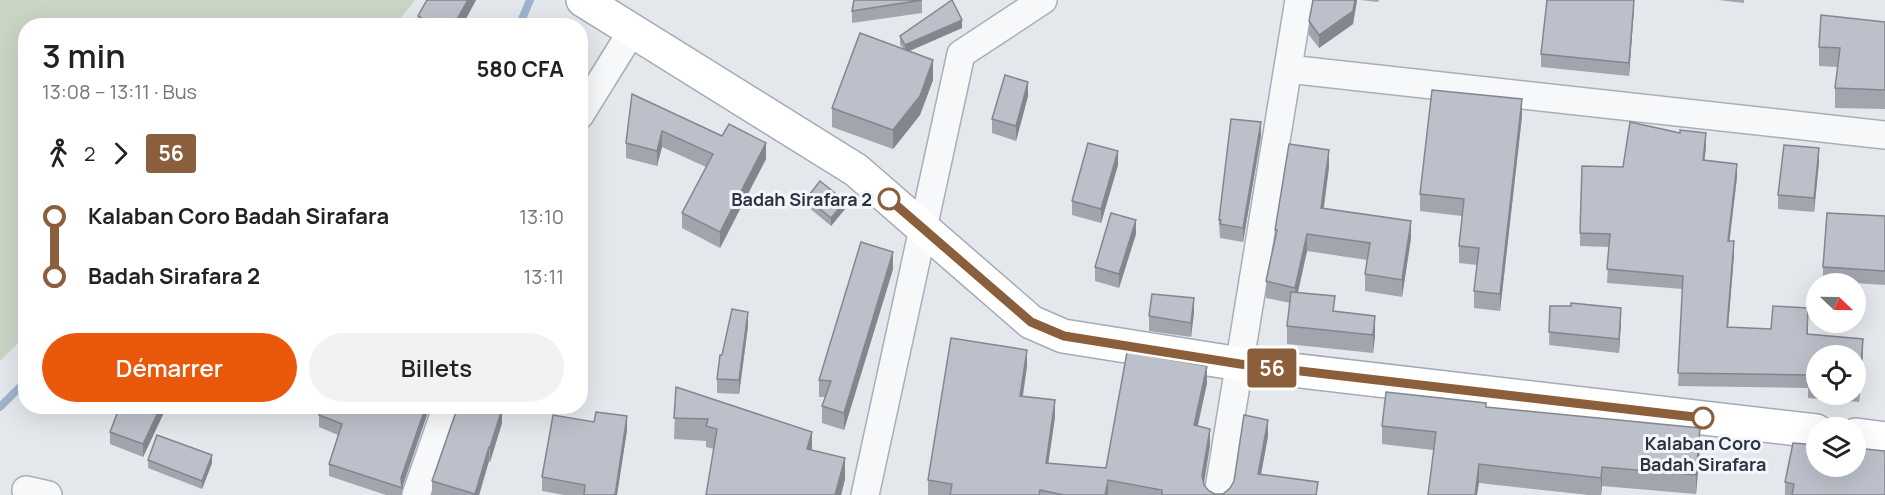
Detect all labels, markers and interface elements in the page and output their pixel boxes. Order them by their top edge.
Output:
text: 3 min [42,33,126,78]
text: 580 CFA [476,54,564,84]
text: 13:08 – 13:11 · Bus [42,78,197,105]
icon: walk [42,137,75,170]
icon: forward [104,137,137,170]
text: 56 [158,139,184,167]
text: 2 [84,140,95,167]
place label: Badah Sirafara 2 [731,187,872,211]
marker: Badah Sirafara 2 [878,188,900,210]
text: Kalaban Coro Badah Sirafara [88,201,389,231]
text: 13:10 [519,203,564,230]
text: Badah Sirafara 2 [88,261,260,291]
text: 13:11 [524,263,564,290]
north arrow [1806,273,1866,333]
map controls [1806,273,1866,477]
button: Démarrer [42,333,297,402]
button: Billets [309,333,564,402]
button: locate [1806,345,1866,405]
line badge: 56 [1245,348,1299,388]
text: 56 [1259,354,1285,382]
marker: Kalaban Coro Badah Sirafara [1692,407,1714,429]
button: layers [1806,417,1866,477]
place label: Kalaban Coro Badah Sirafara [1640,431,1766,476]

